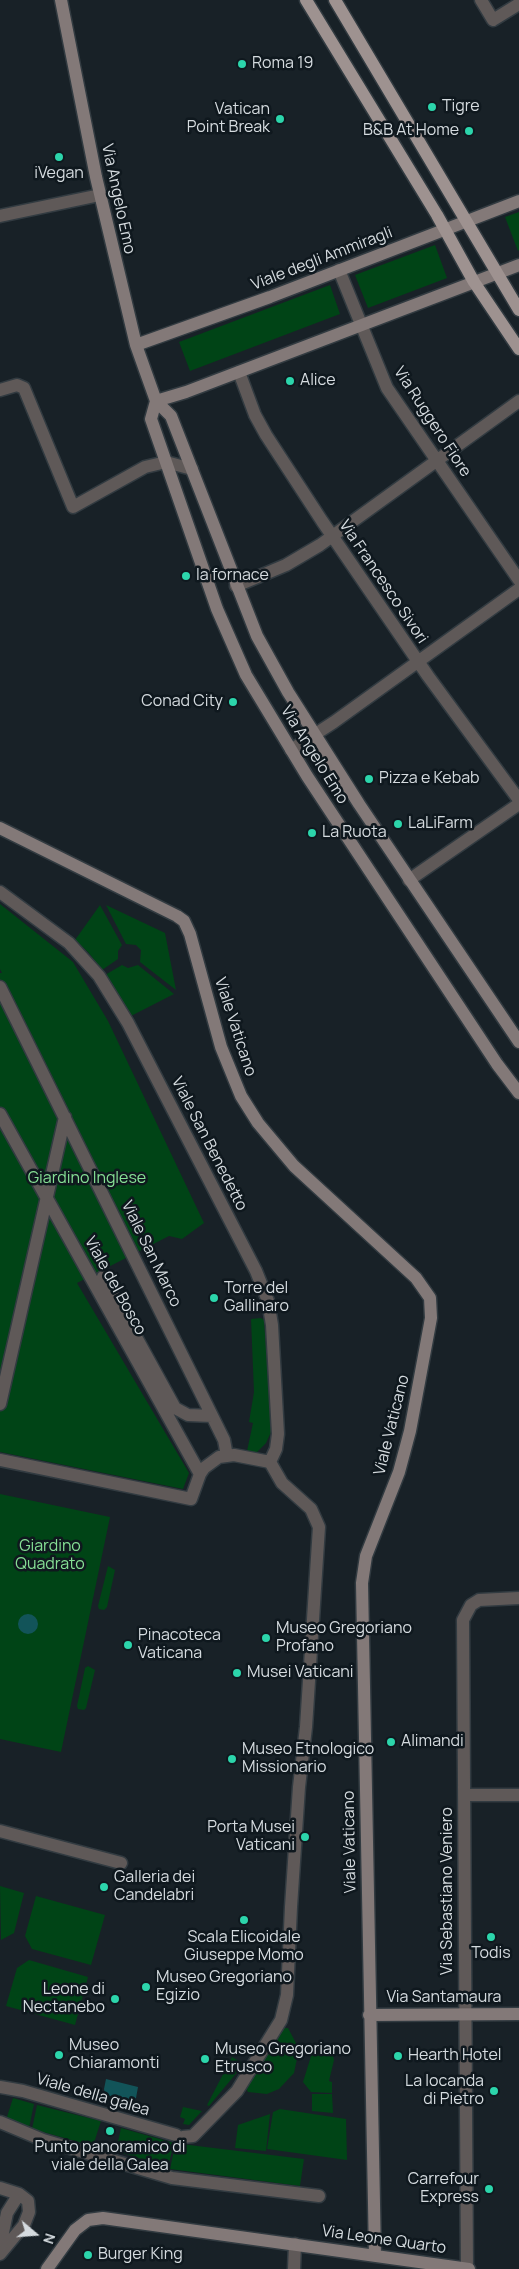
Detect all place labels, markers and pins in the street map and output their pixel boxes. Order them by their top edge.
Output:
place label: Roma 19 [252,54,313,74]
marker: Roma 19 [236,58,248,70]
place label: Tigre [442,97,480,117]
place label: Vatican Point Break [187,100,270,138]
marker: Tigre [426,101,438,113]
marker: Vatican Point Break [274,113,286,125]
place label: B&B At Home [363,121,459,141]
marker: B&B At Home [463,125,475,137]
marker: iVegan [53,151,65,163]
place label: iVegan [34,164,84,184]
place label: Alice [300,371,336,391]
marker: Alice [284,375,296,387]
place label: la fornace [196,566,269,586]
marker: la fornace [180,570,192,582]
place label: Conad City [141,692,223,712]
marker: Conad City [227,696,239,708]
place label: Pizza e Kebab [379,769,480,789]
marker: Pizza e Kebab [363,773,375,785]
place label: LaLiFarm [408,814,473,834]
marker: LaLiFarm [392,818,404,830]
place label: La Ruota [322,823,387,843]
marker: La Ruota [306,827,318,839]
place label: Torre del Gallinaro [224,1279,289,1317]
marker: Torre del Gallinaro [208,1292,220,1304]
place label: Museo Gregoriano Profano [276,1619,412,1657]
place label: Pinacoteca Vaticana [138,1626,221,1664]
marker: Museo Gregoriano Profano [260,1632,272,1644]
marker: Pinacoteca Vaticana [122,1639,134,1651]
place label: Musei Vaticani [247,1663,354,1683]
marker: Musei Vaticani [231,1667,243,1679]
place label: Alimandi [401,1732,464,1752]
marker: Alimandi [385,1736,397,1748]
place label: Museo Etnologico Missionario [242,1740,374,1778]
marker: Museo Etnologico Missionario [226,1753,238,1765]
place label: Porta Musei Vaticani [207,1818,295,1856]
marker: Porta Musei Vaticani [299,1831,311,1843]
place label: Galleria dei Candelabri [114,1868,195,1906]
marker: Galleria dei Candelabri [98,1881,110,1893]
marker: Scala Elicoidale Giuseppe Momo [238,1914,250,1926]
place label: Scala Elicoidale Giuseppe Momo [184,1928,304,1966]
marker: Todis [485,1931,497,1943]
place label: Todis [471,1944,511,1964]
place label: Museo Gregoriano Egizio [156,1968,292,2006]
place label: Leone di Nectanebo [23,1980,105,2018]
marker: Museo Gregoriano Egizio [140,1981,152,1993]
marker: Leone di Nectanebo [109,1993,121,2005]
place label: Museo Chiaramonti [69,2036,160,2074]
place label: Museo Gregoriano Etrusco [215,2040,351,2078]
place label: Hearth Hotel [408,2046,502,2066]
marker: Museo Chiaramonti [53,2049,65,2061]
marker: Hearth Hotel [392,2050,404,2062]
marker: Museo Gregoriano Etrusco [199,2053,211,2065]
place label: La locanda di Pietro [405,2072,484,2110]
marker: La locanda di Pietro [488,2085,500,2097]
marker: Punto panoramico di viale della Galea [104,2125,116,2137]
place label: Punto panoramico di viale della Galea [35,2138,185,2176]
place label: Carrefour Express [408,2170,479,2208]
marker: Carrefour Express [483,2183,495,2195]
place label: Burger King [98,2245,183,2265]
marker: Burger King [82,2249,94,2261]

